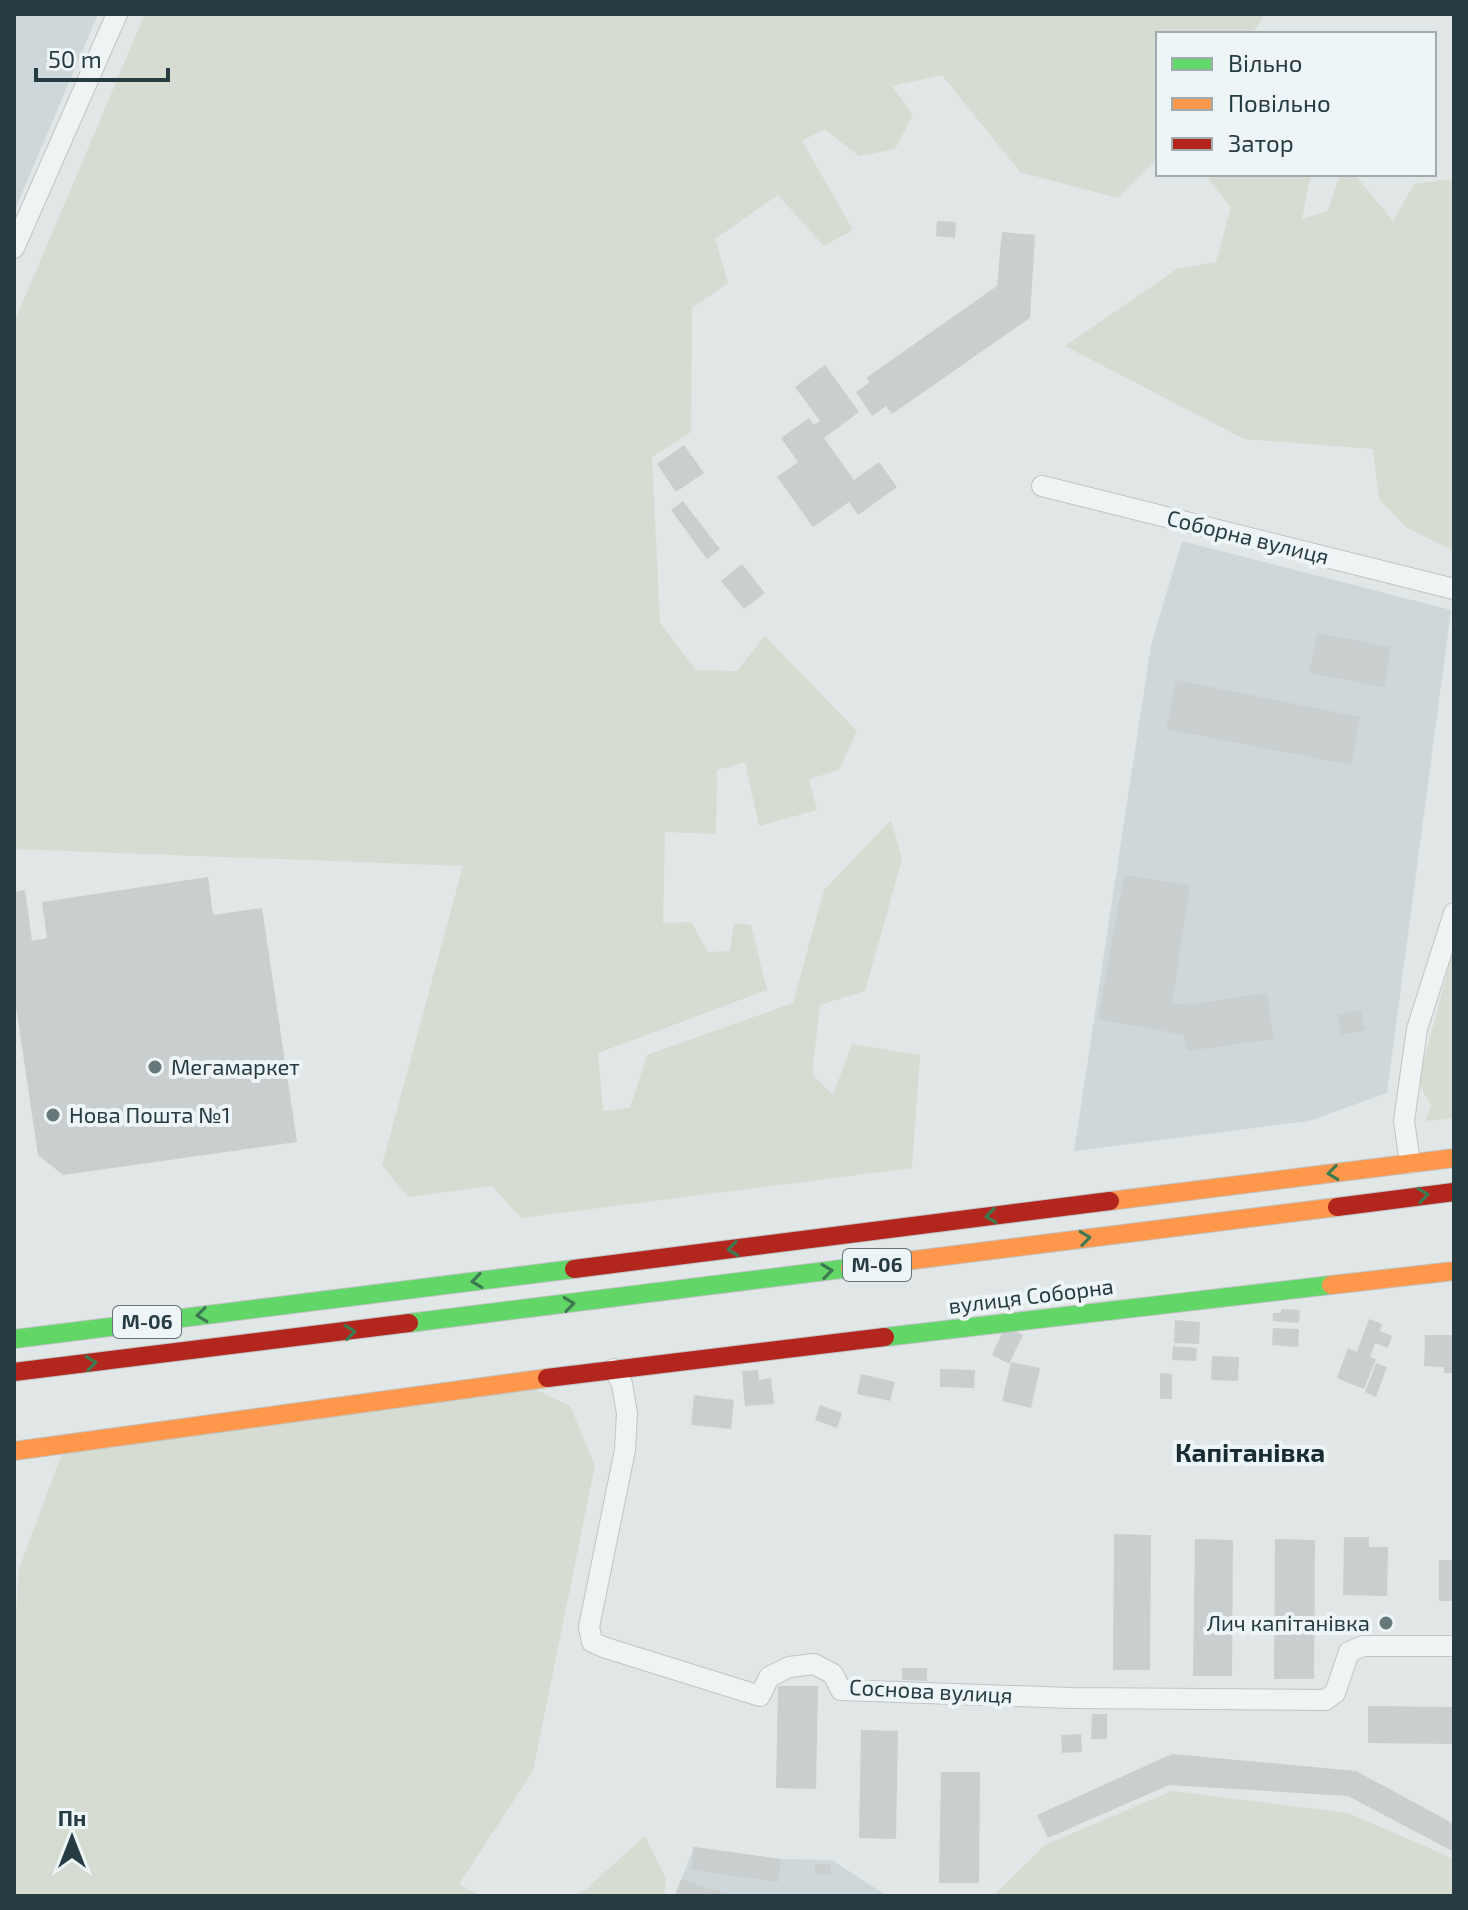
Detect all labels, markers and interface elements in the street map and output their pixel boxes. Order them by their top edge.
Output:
scale bar [36,32,168,82]
legend [1156,32,1436,176]
text: 50 m [48,44,102,73]
text: Вільно [1228,48,1302,77]
text: Повільно [1228,88,1331,117]
text: Затор [1228,128,1294,157]
street label: Соборна вулиця [1164,503,1332,570]
place label: Мегамаркет [171,1053,300,1079]
marker: Мегамаркет [146,1058,164,1076]
place label: Нова Пошта №1 [69,1101,231,1127]
marker: Нова Пошта №1 [44,1106,62,1124]
one-way arrow [1326,1164,1339,1181]
one-way arrow [1417,1187,1430,1204]
one-way arrow [984,1208,997,1225]
one-way arrow [1078,1230,1091,1247]
one-way arrow [726,1240,740,1257]
road number: М-06 [843,1249,911,1281]
one-way arrow [820,1263,834,1280]
one-way arrow [471,1272,484,1289]
street label: вулиця Соборна [947,1272,1115,1319]
one-way arrow [563,1296,576,1313]
road number: М-06 [113,1306,181,1338]
one-way arrow [195,1307,208,1324]
one-way arrow [343,1323,356,1340]
one-way arrow [85,1355,98,1372]
district label: Капітанівка [1175,1436,1325,1467]
place label: Лич капітанівка [1207,1609,1370,1635]
marker: Лич капітанівка [1377,1614,1395,1632]
street label: Соснова вулиця [849,1673,1013,1708]
north arrow [32,1798,112,1878]
text: Пн [58,1804,86,1830]

